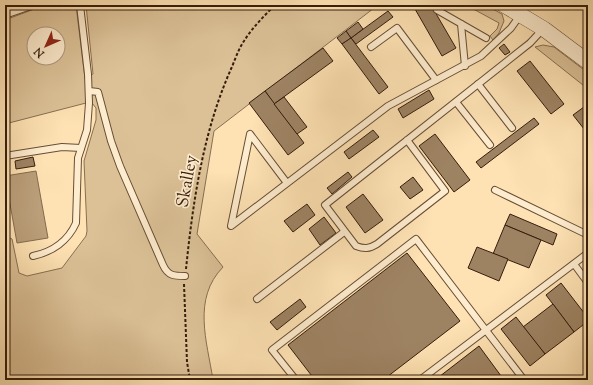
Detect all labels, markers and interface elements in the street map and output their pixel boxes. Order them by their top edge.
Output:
north arrow [26,26,66,66]
text: N [31,43,49,62]
street label: Skalley [172,153,204,209]

